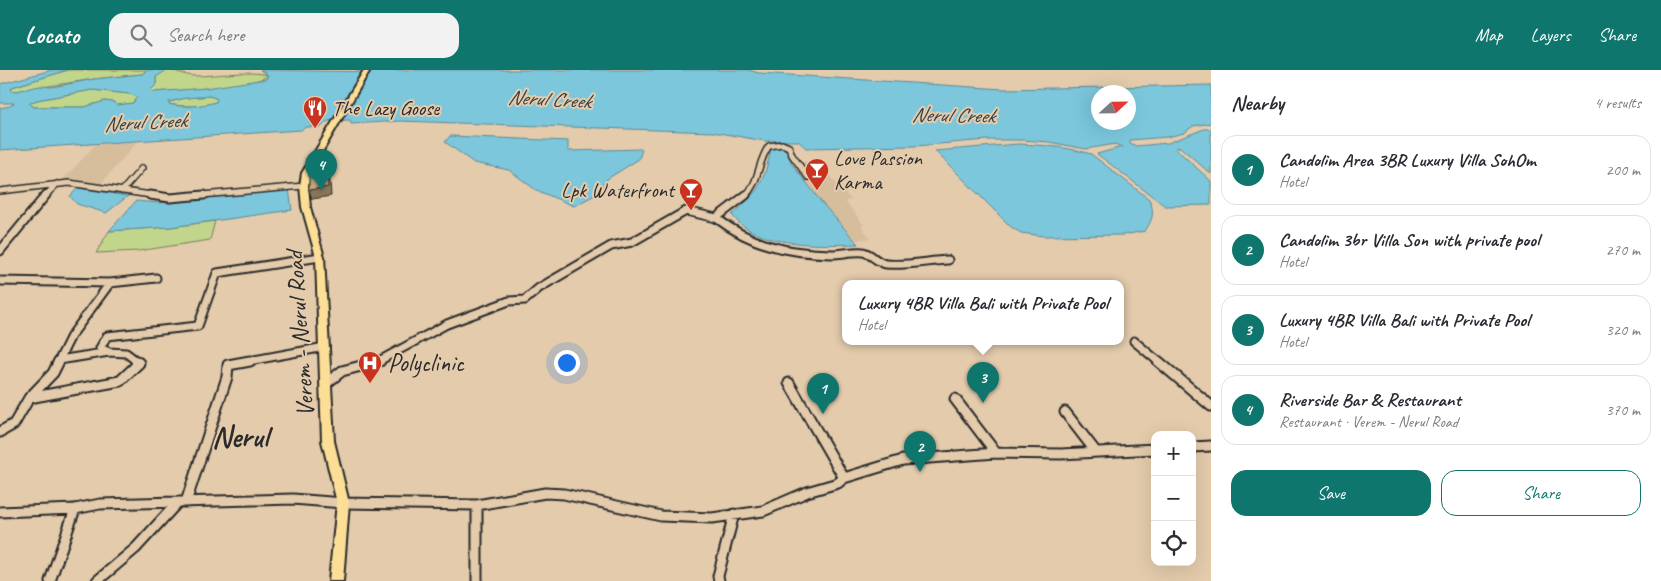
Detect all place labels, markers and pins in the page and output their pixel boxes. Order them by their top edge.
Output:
restaurant icon: The Lazy Goose [302,95,328,129]
place label: The Lazy Goose [332,95,440,121]
place label: Love Passion Karma [834,145,922,195]
pin: 4 [305,149,337,190]
bar icon: Love Passion Karma [804,157,830,191]
place label: Lpk Waterfront [561,177,676,203]
bar icon: Lpk Waterfront [678,177,704,211]
place label: Polyclinic [388,347,465,379]
hospital icon: Polyclinic [357,350,383,384]
pin: 3 [967,362,999,403]
pin: 1 [807,373,839,414]
pin: 2 [904,431,936,472]

